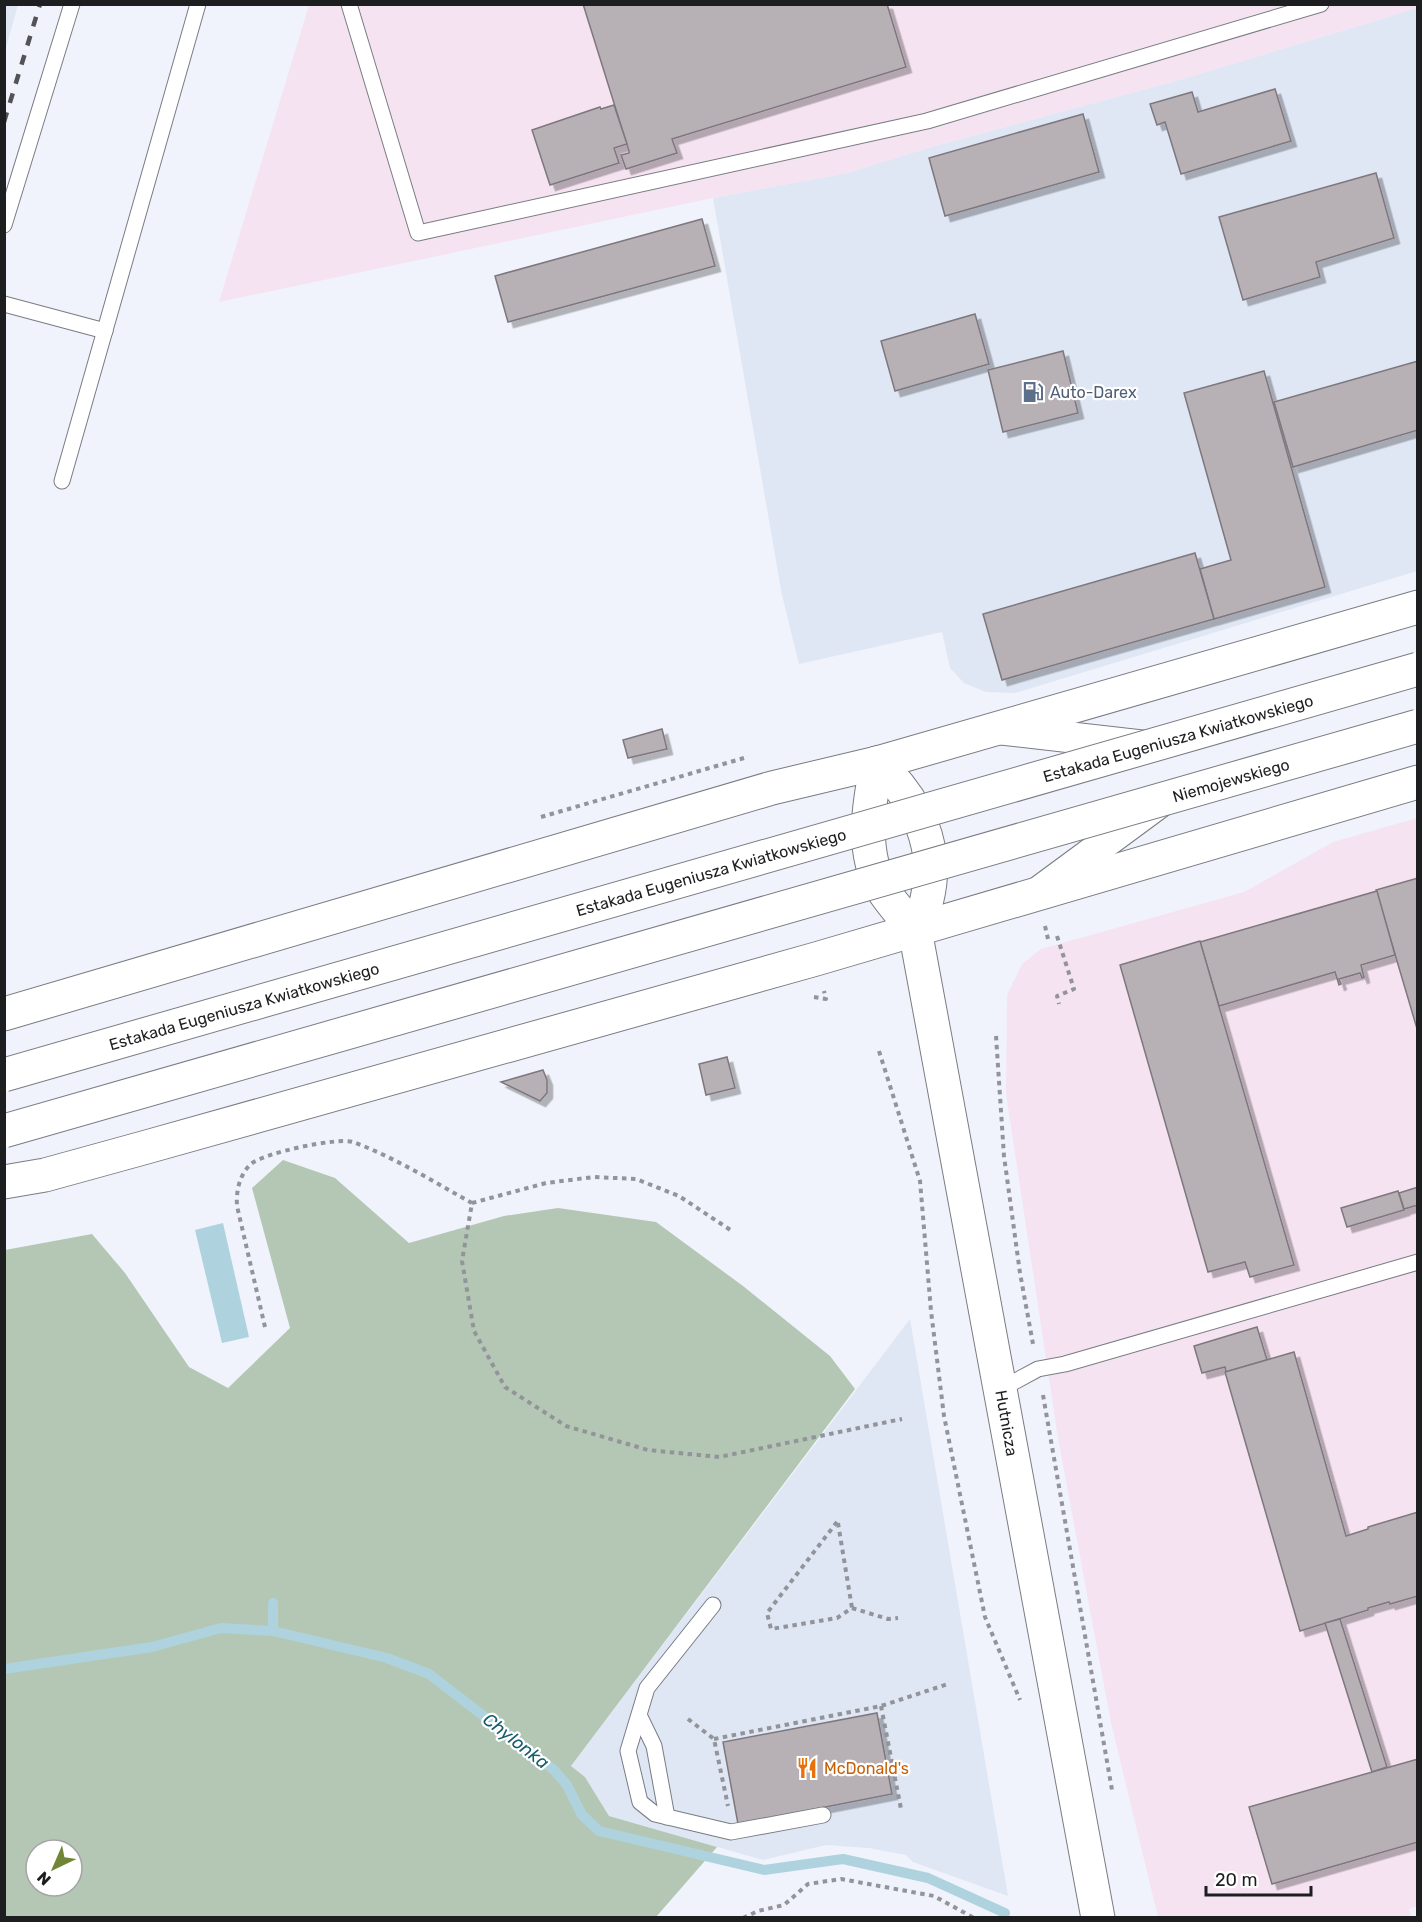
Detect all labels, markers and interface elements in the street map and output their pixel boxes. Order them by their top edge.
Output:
fuel station icon: Auto-Darex [1021,380,1045,404]
place label: Auto-Darex [1050,383,1137,402]
street label: Estakada Eugeniusza Kwiatkowskiego [1041,691,1315,786]
street label: Niemojewskiego [1170,755,1292,806]
street label: Estakada Eugeniusza Kwiatkowskiego [574,825,848,920]
street label: Estakada Eugeniusza Kwiatkowskiego [107,959,381,1054]
street label: Hutnicza [991,1389,1022,1458]
water label: Chylonka [479,1708,554,1774]
restaurant icon: McDonald's [795,1756,819,1780]
place label: McDonald's [824,1759,909,1778]
north arrow [24,1838,84,1898]
scale bar [1206,1859,1311,1897]
text: N [33,1868,55,1889]
text: 20 m [1215,1869,1257,1891]

